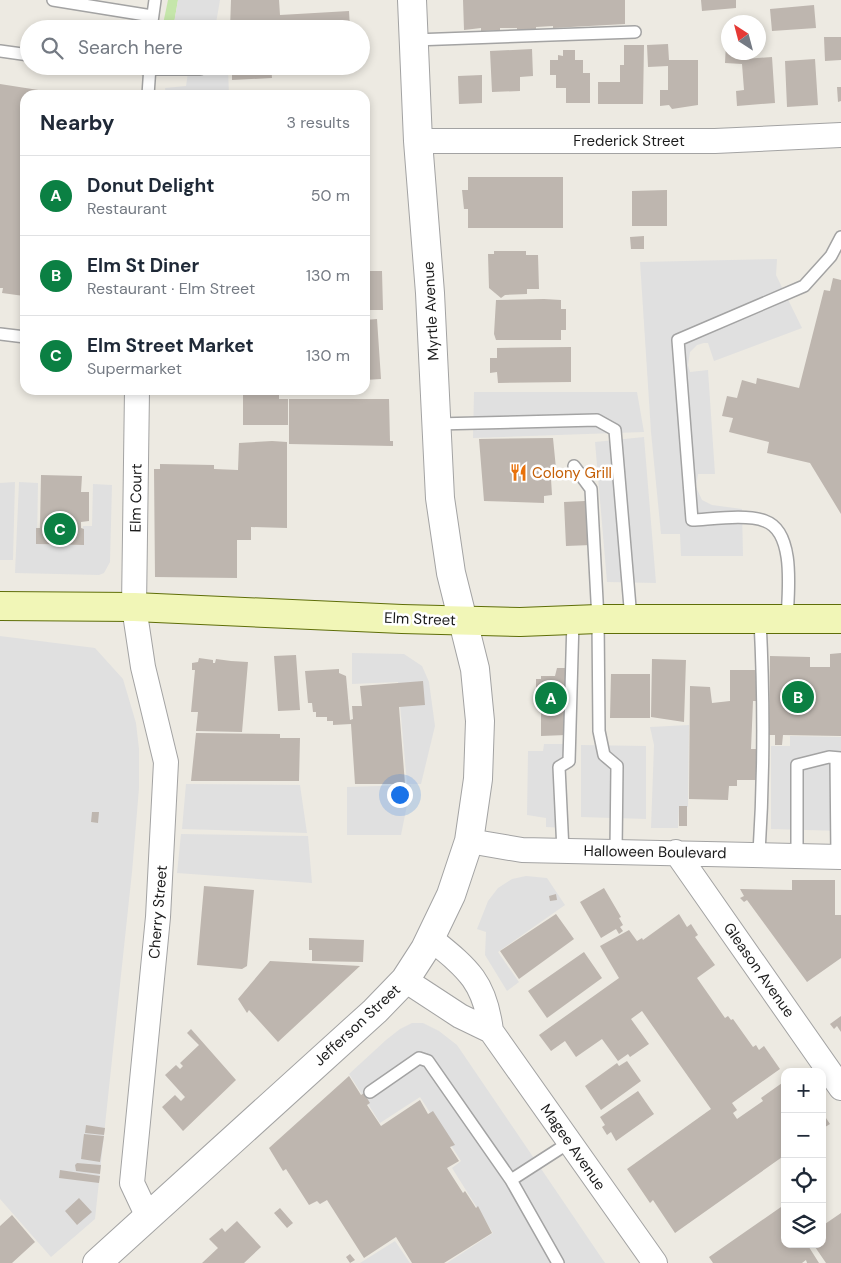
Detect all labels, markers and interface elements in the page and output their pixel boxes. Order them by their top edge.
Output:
north arrow [721,15,766,60]
search box [20,20,370,75]
icon: search [38,34,66,62]
text: Search here [78,35,183,60]
text: Nearby [40,109,114,137]
text: 3 results [287,112,350,133]
street label: Frederick Street [573,131,685,151]
text: Donut Delight [87,173,215,198]
text: A [50,185,62,206]
text: 50 m [311,185,350,206]
text: Restaurant [87,198,167,219]
text: Elm St Diner [87,253,199,278]
street label: Myrtle Avenue [418,261,444,361]
text: B [51,265,61,286]
text: 130 m [306,265,350,286]
text: Restaurant · Elm Street [87,278,255,299]
text: Elm Street Market [87,333,254,358]
text: C [50,345,62,366]
text: 130 m [306,345,350,366]
text: Supermarket [87,358,182,379]
street label: Elm Court [125,463,147,533]
restaurant icon: Colony Grill [508,463,528,483]
place label: Colony Grill [532,463,612,483]
pin: C [44,510,76,548]
street label: Elm Street [384,608,456,630]
pin: B [782,678,814,716]
pin: A [535,679,567,717]
your location [387,782,413,808]
street label: Halloween Boulevard [583,841,727,863]
street label: Cherry Street [144,864,172,960]
street label: Gleason Avenue [719,919,799,1021]
street label: Jefferson Street [309,980,405,1070]
map controls [781,1068,826,1248]
button: + [781,1068,826,1113]
street label: Magee Avenue [536,1100,610,1194]
button: − [781,1113,826,1158]
button: locate [781,1158,826,1203]
button: layers [781,1203,826,1248]

